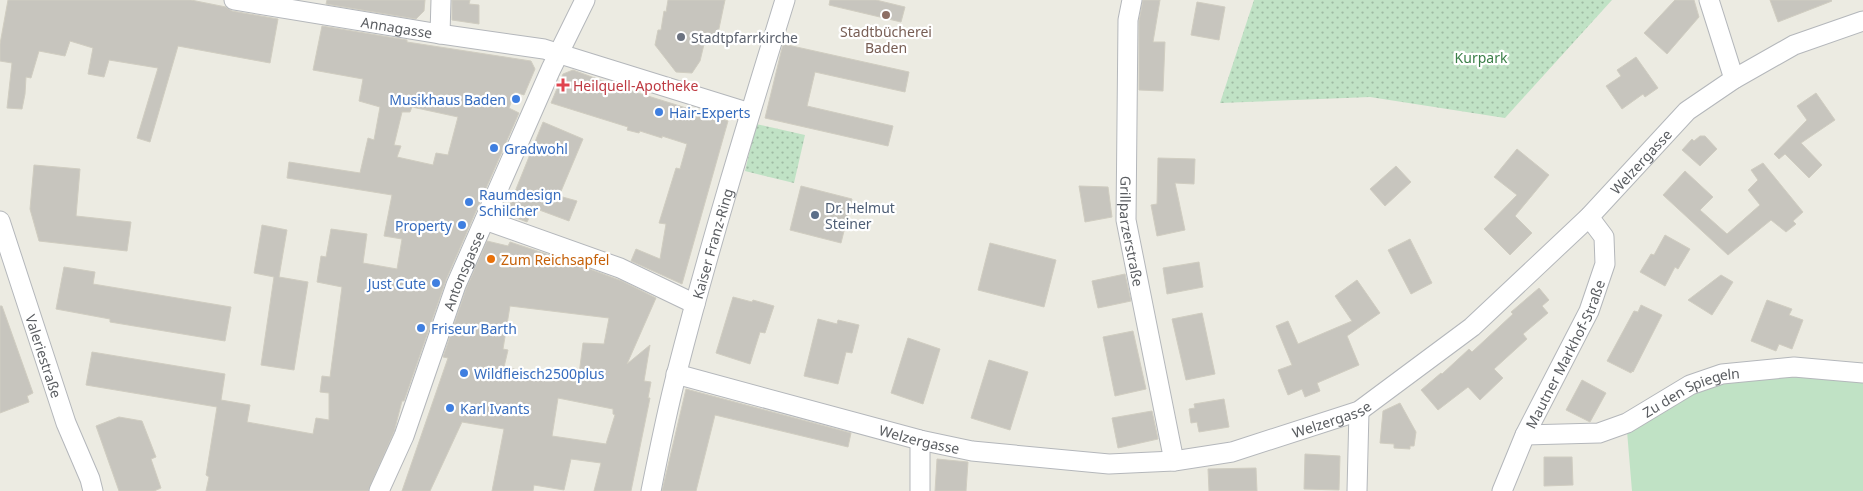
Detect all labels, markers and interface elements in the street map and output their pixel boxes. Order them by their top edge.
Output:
marker: Stadtbücherei Baden [880,9,892,21]
street label: Annagasse [360,12,434,42]
place label: Stadtbücherei Baden [840,22,932,57]
place label: Stadtpfarrkirche [691,28,798,47]
marker: Stadtpfarrkirche [675,31,687,43]
park label: Kurpark [1455,48,1508,67]
place label: Heilquell-Apotheke [573,76,698,95]
marker: Heilquell-Apotheke [557,79,569,91]
place label: Musikhaus Baden [389,90,506,109]
marker: Musikhaus Baden [510,93,522,105]
place label: Hair-Experts [669,103,751,122]
marker: Hair-Experts [653,106,665,118]
street label: Welzergasse [1606,125,1675,198]
place label: Gradwohl [504,139,568,158]
marker: Gradwohl [488,142,500,154]
street label: Grillparzerstraße [1117,176,1148,288]
place label: Raumdesign Schilcher [479,185,561,220]
street label: Kaiser Franz-Ring [687,186,737,301]
marker: Raumdesign Schilcher [463,196,475,208]
place label: Dr. Helmut Steiner [825,198,895,233]
marker: Dr. Helmut Steiner [809,209,821,221]
place label: Property [395,216,453,235]
marker: Property [456,219,468,231]
street label: Antonsgasse [438,228,488,313]
place label: Zum Reichsapfel [501,250,609,269]
marker: Zum Reichsapfel [485,253,497,265]
place label: Just Cute [366,274,426,293]
marker: Just Cute [430,277,442,289]
street label: Mautner Markhof-Straße [1521,277,1609,432]
street label: Valeriestraße [22,312,67,400]
place label: Friseur Barth [431,319,517,338]
marker: Friseur Barth [415,322,427,334]
street label: Zu den Spiegeln [1639,363,1741,421]
place label: Wildfleisch2500plus [474,364,605,383]
marker: Wildfleisch2500plus [458,367,470,379]
street label: Welzergasse [1290,396,1375,442]
place label: Karl Ivants [460,399,530,418]
marker: Karl Ivants [444,402,456,414]
street label: Welzergasse [877,420,962,458]

